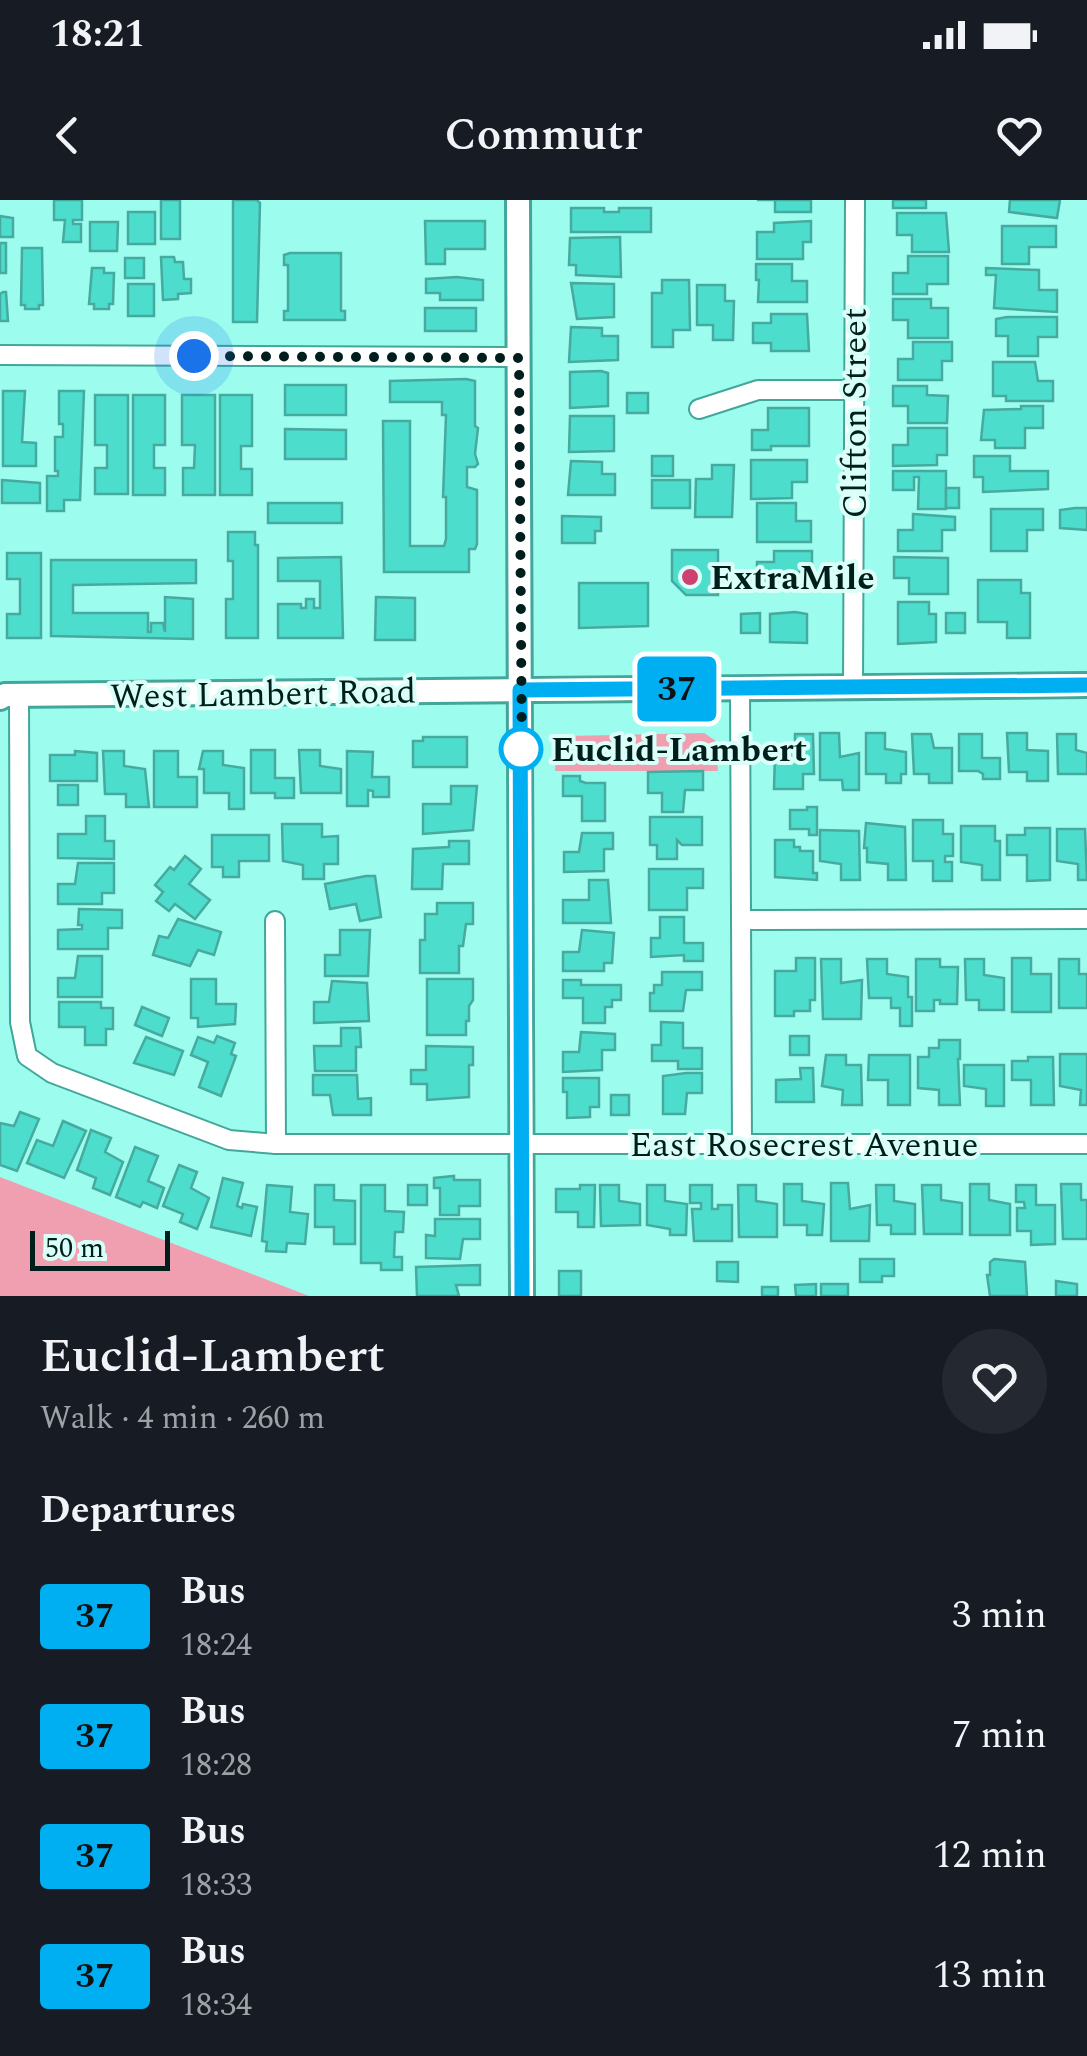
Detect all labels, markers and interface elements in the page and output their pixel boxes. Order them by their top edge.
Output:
text: 18:21 [50,6,145,64]
text: Commutr [445,101,642,170]
icon: back [40,108,95,163]
icon: heart [992,108,1047,163]
street label: Clifton Street [829,308,882,518]
your location [169,331,219,381]
place label: ExtraMile [710,552,875,605]
marker: ExtraMile [679,566,701,588]
line badge: 37 [632,656,722,722]
text: 37 [657,663,697,716]
street label: West Lambert Road [110,665,417,724]
place label: Euclid-Lambert [551,724,807,777]
marker: Euclid-Lambert [500,728,542,770]
street label: East Rosecrest Avenue [630,1119,979,1172]
scale bar [30,1226,170,1270]
text: 50 m [45,1227,104,1270]
text: Euclid-Lambert [40,1320,385,1393]
button: heart [942,1329,1047,1434]
text: Walk · 4 min · 260 m [40,1394,325,1443]
text: Departures [40,1482,236,1540]
text: Bus [180,1563,246,1621]
text: 3 min [952,1587,1047,1645]
text: 37 [75,1590,115,1643]
text: 18:24 [180,1621,252,1670]
text: Bus [180,1683,246,1741]
text: 7 min [952,1707,1047,1765]
text: 37 [75,1710,115,1763]
text: 18:28 [180,1741,252,1790]
text: Bus [180,1803,246,1861]
text: 12 min [933,1827,1047,1885]
text: 37 [75,1830,115,1883]
text: 18:33 [180,1861,252,1910]
text: Bus [180,1923,246,1981]
text: 13 min [933,1947,1047,2005]
text: 37 [75,1950,115,2003]
text: 18:34 [180,1981,252,2030]

